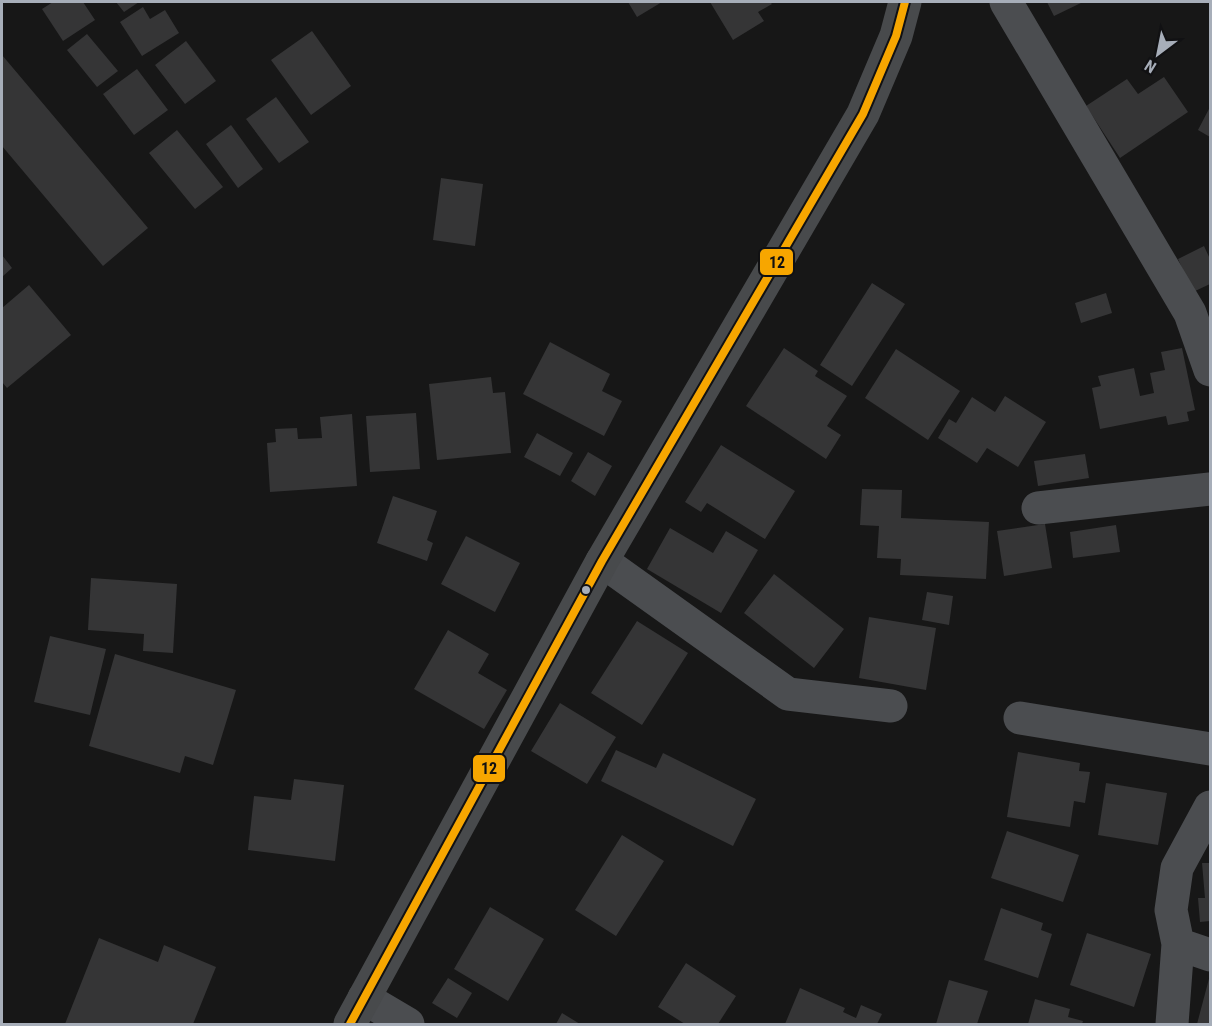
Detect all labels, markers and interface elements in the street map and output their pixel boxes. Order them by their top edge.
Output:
north arrow [1128,24,1188,84]
text: N [1141,56,1160,77]
line badge: 12 [759,248,794,276]
text: 12 [769,253,785,272]
unlabelled marker [580,584,592,596]
line badge: 12 [472,754,506,783]
text: 12 [481,759,497,778]

